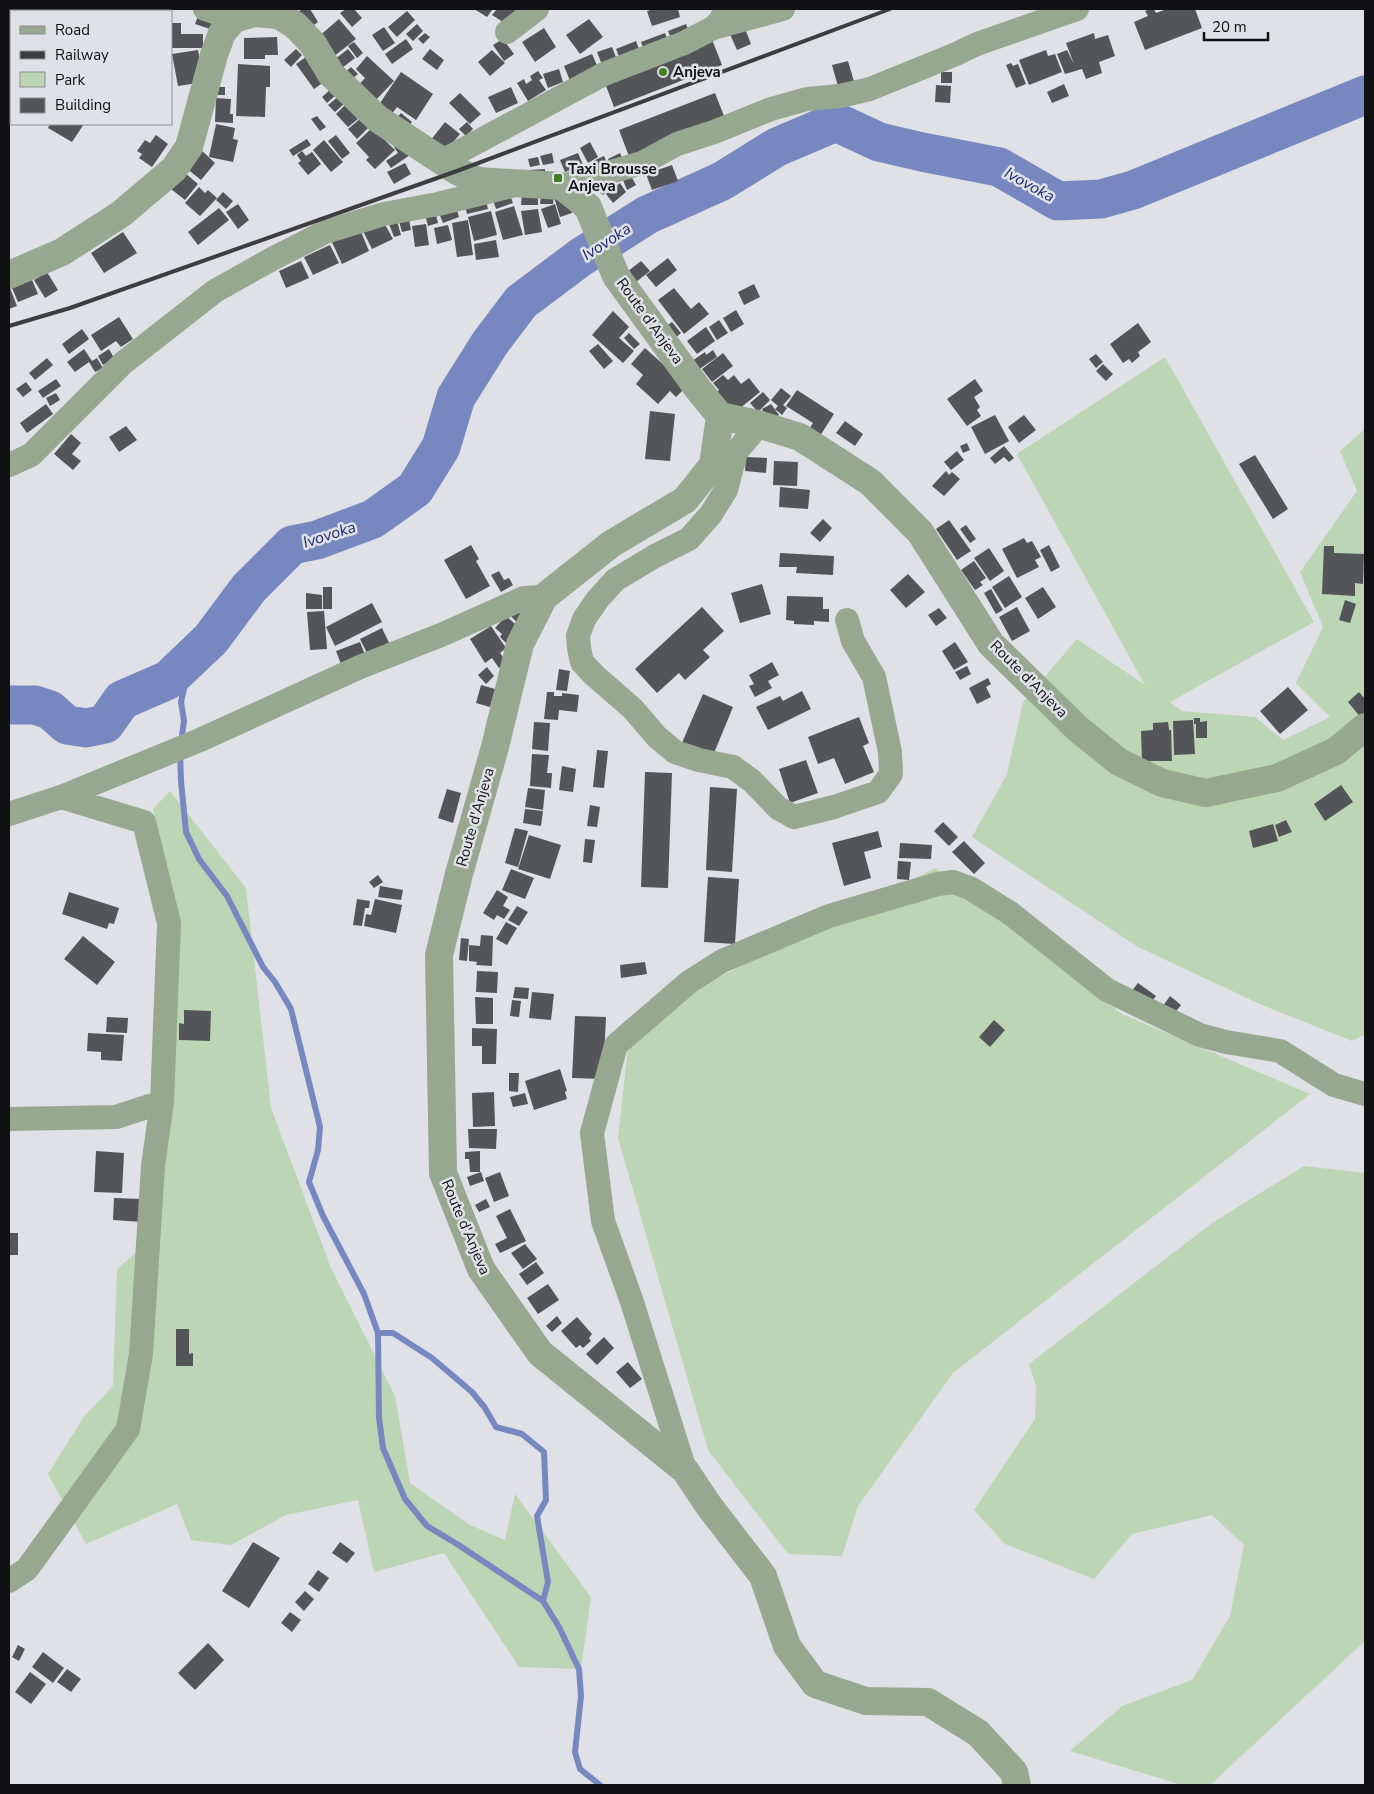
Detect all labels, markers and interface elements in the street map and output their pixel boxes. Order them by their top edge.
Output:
legend [10,10,172,125]
scale bar [1204,10,1268,42]
text: 20 m [1212,17,1247,37]
text: Road [55,20,90,40]
text: Railway [55,45,109,65]
place label: Anjeva [673,62,721,82]
marker: Anjeva [657,66,669,78]
text: Park [55,70,85,90]
text: Building [55,95,111,115]
place label: Taxi Brousse Anjeva [568,159,657,196]
water label: Ivovoka [1000,162,1059,208]
marker: Taxi Brousse Anjeva [552,172,564,184]
water label: Ivovoka [578,218,635,266]
street label: Route d'Anjeva [612,274,688,368]
water label: Ivovoka [300,516,359,554]
street label: Route d'Anjeva [986,636,1072,722]
street label: Route d'Anjeva [451,765,499,869]
street label: Route d'Anjeva [437,1176,495,1278]

